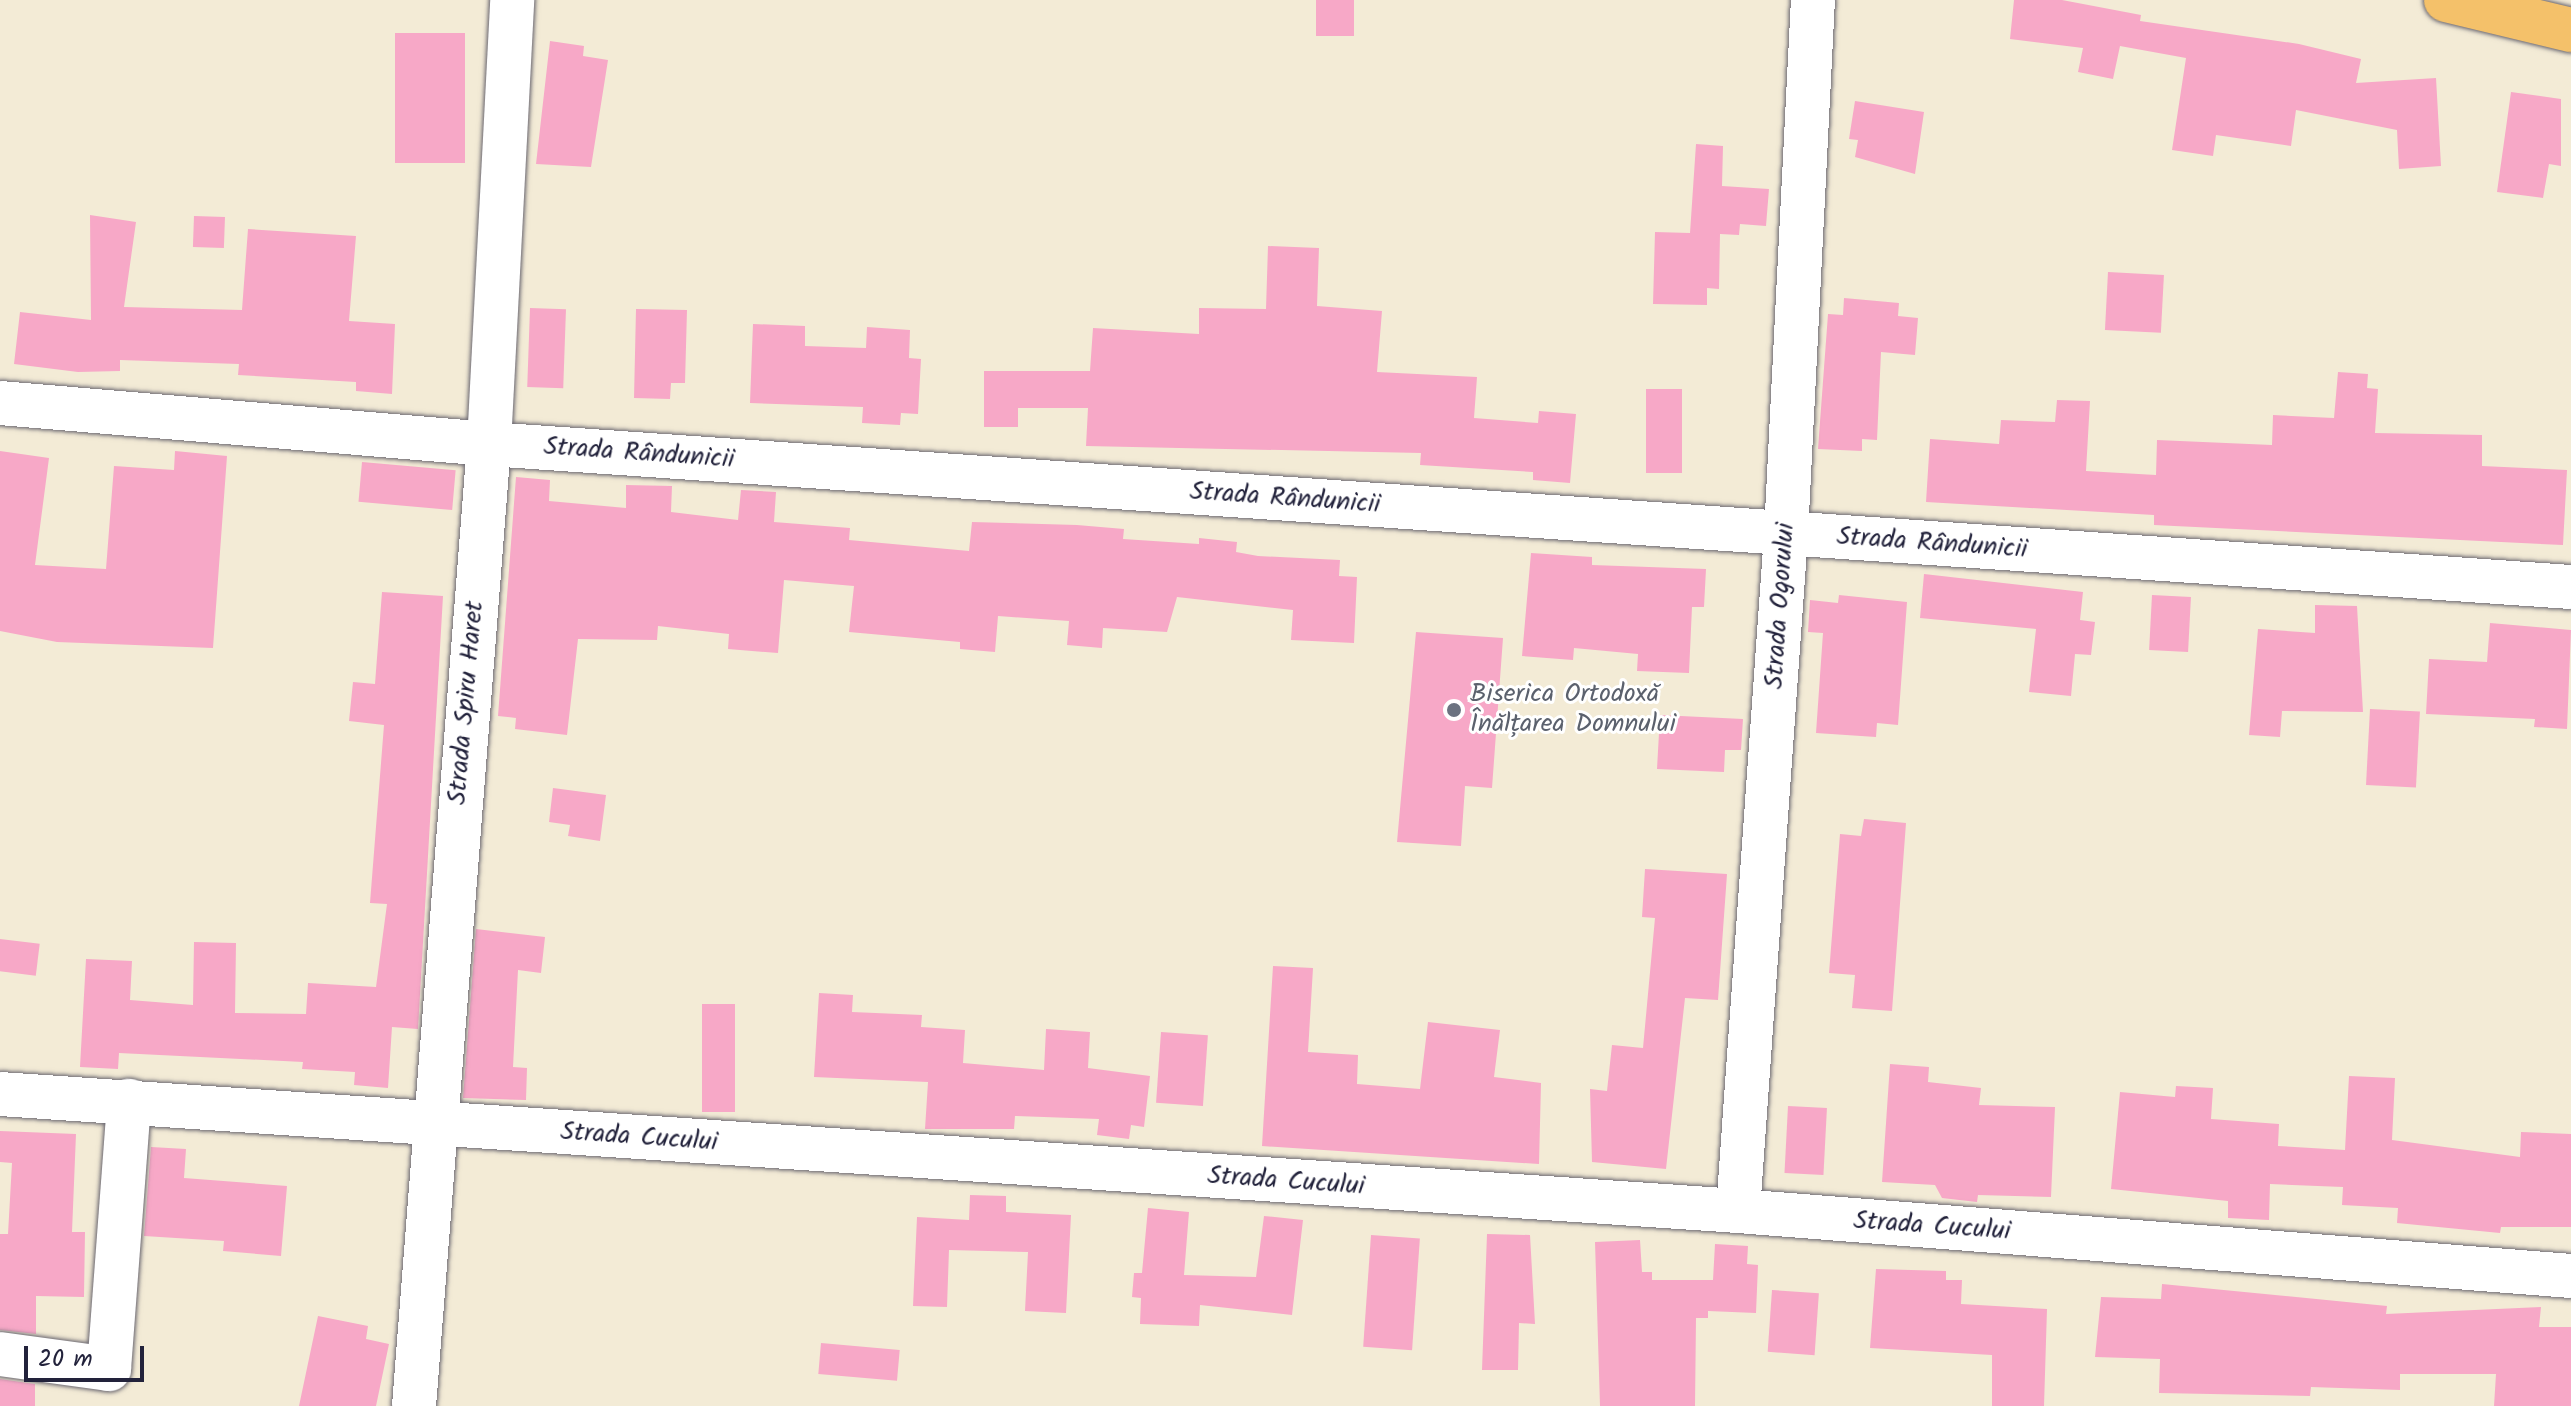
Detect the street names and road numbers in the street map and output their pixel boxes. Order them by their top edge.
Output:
street label: Strada Rândunicii [543,432,735,476]
street label: Strada Rândunicii [1189,477,1381,521]
street label: Strada Ogorului [1760,522,1802,690]
street label: Strada Rândunicii [1836,522,2028,566]
street label: Strada Spiru Haret [443,600,491,806]
street label: Strada Cucului [559,1117,719,1159]
street label: Strada Cucului [1206,1161,1366,1203]
street label: Strada Cucului [1852,1206,2012,1248]

